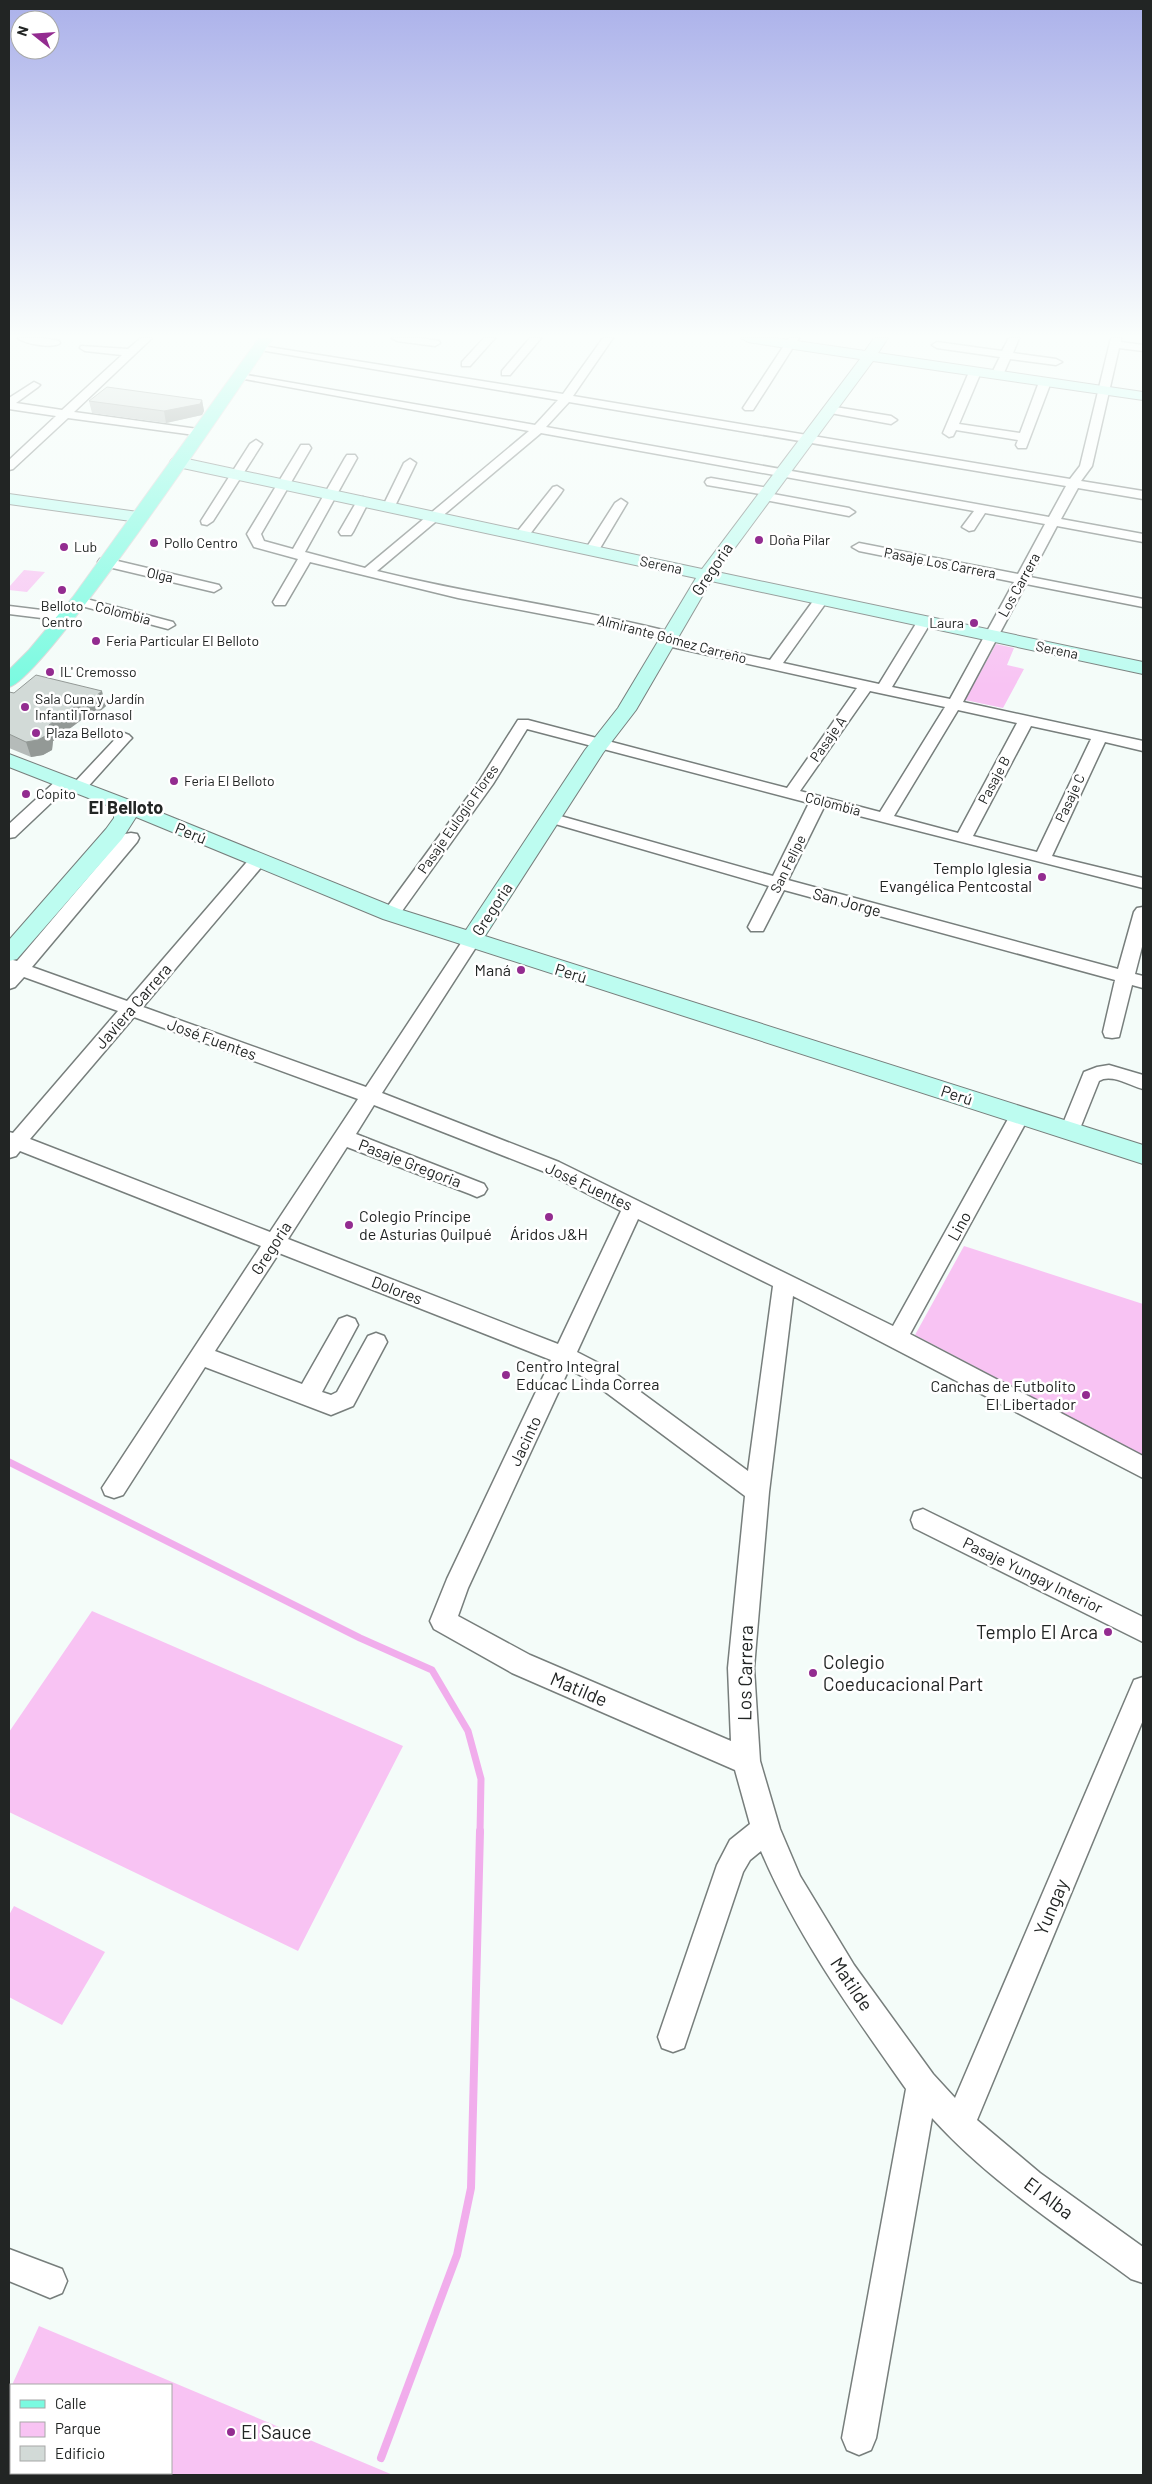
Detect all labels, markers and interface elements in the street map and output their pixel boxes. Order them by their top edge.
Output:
north arrow [10,10,60,60]
text: N [13,24,32,38]
place label: Doña Pilar [769,531,830,548]
place label: Pollo Centro [164,534,238,551]
marker: Doña Pilar [753,534,765,546]
marker: Pollo Centro [148,537,160,549]
place label: Lub [74,538,97,555]
street label: Gregoria [687,539,736,599]
marker: Lub [58,541,70,553]
street label: Pasaje Los Carrera [883,543,997,582]
street label: Los Carrera [994,550,1043,620]
street label: Serena [638,552,684,577]
street label: Olga [145,563,175,586]
marker: Belloto Centro [56,584,68,596]
place label: Belloto Centro [41,597,83,630]
street label: Colombia [93,597,153,628]
street label: Almirante Gómez Carreño [595,610,749,667]
place label: Laura [929,614,964,631]
marker: Laura [968,617,980,629]
place label: Feria Particular El Belloto [106,632,259,649]
marker: Feria Particular El Belloto [90,635,102,647]
street label: Serena [1034,637,1080,662]
place label: IL' Cremosso [60,663,137,680]
marker: IL' Cremosso [44,666,56,678]
place label: Sala Cuna y Jardín Infantil Tornasol [35,690,145,723]
marker: Sala Cuna y Jardín Infantil Tornasol [19,701,31,713]
street label: Pasaje A [806,712,850,765]
place label: Plaza Belloto [46,724,124,741]
marker: Plaza Belloto [30,727,42,739]
street label: Pasaje B [974,753,1013,807]
street label: Pasaje Eulogio Flores [414,761,502,877]
street label: Pasaje C [1051,771,1088,825]
place label: Feria El Belloto [184,772,275,789]
marker: Feria El Belloto [168,775,180,787]
place label: Copito [36,785,76,802]
marker: Copito [20,788,32,800]
street label: Colombia [803,788,863,819]
district label: El Belloto [89,796,163,818]
street label: Perú [173,818,210,847]
street label: San Felipe [766,832,809,896]
place label: Templo Iglesia Evangélica Pentcostal [879,858,1032,895]
marker: Templo Iglesia Evangélica Pentcostal [1036,871,1048,883]
street label: Gregoria [467,879,516,939]
street label: San Jorge [811,883,883,920]
street label: Javiera Carrera [91,959,175,1052]
street label: Perú [553,959,589,986]
place label: Maná [475,960,511,979]
marker: Maná [515,964,527,976]
street label: José Fuentes [165,1014,259,1063]
street label: Perú [939,1081,975,1109]
street label: Pasaje Gregoria [356,1134,464,1191]
street label: José Fuentes [543,1157,636,1214]
place label: Colegio Príncipe de Asturias Quilpué [359,1206,492,1243]
street label: Lino [943,1208,974,1244]
marker: Áridos J&H [543,1211,555,1223]
street label: Gregoria [246,1218,295,1278]
marker: Colegio Príncipe de Asturias Quilpué [343,1219,355,1231]
place label: Áridos J&H [510,1224,588,1243]
street label: Dolores [369,1271,425,1308]
place label: Centro Integral Educac Linda Correa [516,1356,659,1393]
marker: Centro Integral Educac Linda Correa [500,1369,512,1381]
place label: Canchas de Futbolito El Libertador [931,1376,1076,1413]
marker: Canchas de Futbolito El Libertador [1080,1389,1092,1401]
street label: Jacinto [505,1413,544,1469]
street label: Pasaje Yungay Interior [960,1532,1107,1617]
place label: Templo El Arca [976,1620,1098,1643]
street label: Los Carrera [732,1625,757,1721]
marker: Templo El Arca [1102,1626,1114,1638]
place label: Colegio Coeducacional Part [823,1650,983,1695]
street label: Matilde [547,1666,611,1711]
marker: Colegio Coeducacional Part [807,1667,819,1679]
street label: Yungay [1028,1875,1073,1939]
street label: Matilde [826,1952,879,2015]
street label: El Alba [1020,2172,1078,2224]
legend [10,2384,172,2474]
text: Calle [55,2394,87,2412]
text: Parque [55,2419,101,2437]
place label: El Sauce [241,2420,312,2443]
marker: El Sauce [225,2426,237,2438]
text: Edificio [55,2444,105,2462]

